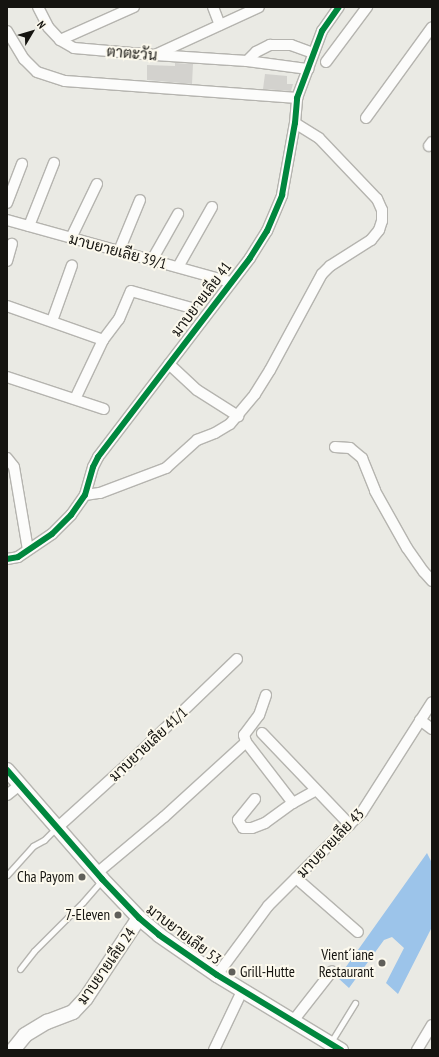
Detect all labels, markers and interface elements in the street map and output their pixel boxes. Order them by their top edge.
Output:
north arrow [12,12,52,52]
text: N [34,18,49,31]
street label: ตาตะวัน [106,42,158,64]
street label: มาบยายเลีย 39/1 [67,229,169,273]
street label: มาบยายเลีย 41 [167,258,235,340]
street label: มาบยายเลีย 41/1 [105,703,191,785]
street label: มาบยายเลีย 43 [293,805,367,881]
place label: Cha Payom [17,868,74,886]
marker: Cha Payom [77,872,87,882]
street label: มาบยายเลีย 53 [143,900,225,968]
place label: 7-Eleven [65,906,110,924]
marker: 7-Eleven [113,910,123,920]
street label: มาบยายเลีย 24 [73,924,139,1008]
place label: Vient´iane Restaurant [319,945,374,980]
marker: Vient´iane Restaurant [377,958,387,968]
place label: Grill-Hutte [240,963,295,981]
marker: Grill-Hutte [227,967,237,977]

